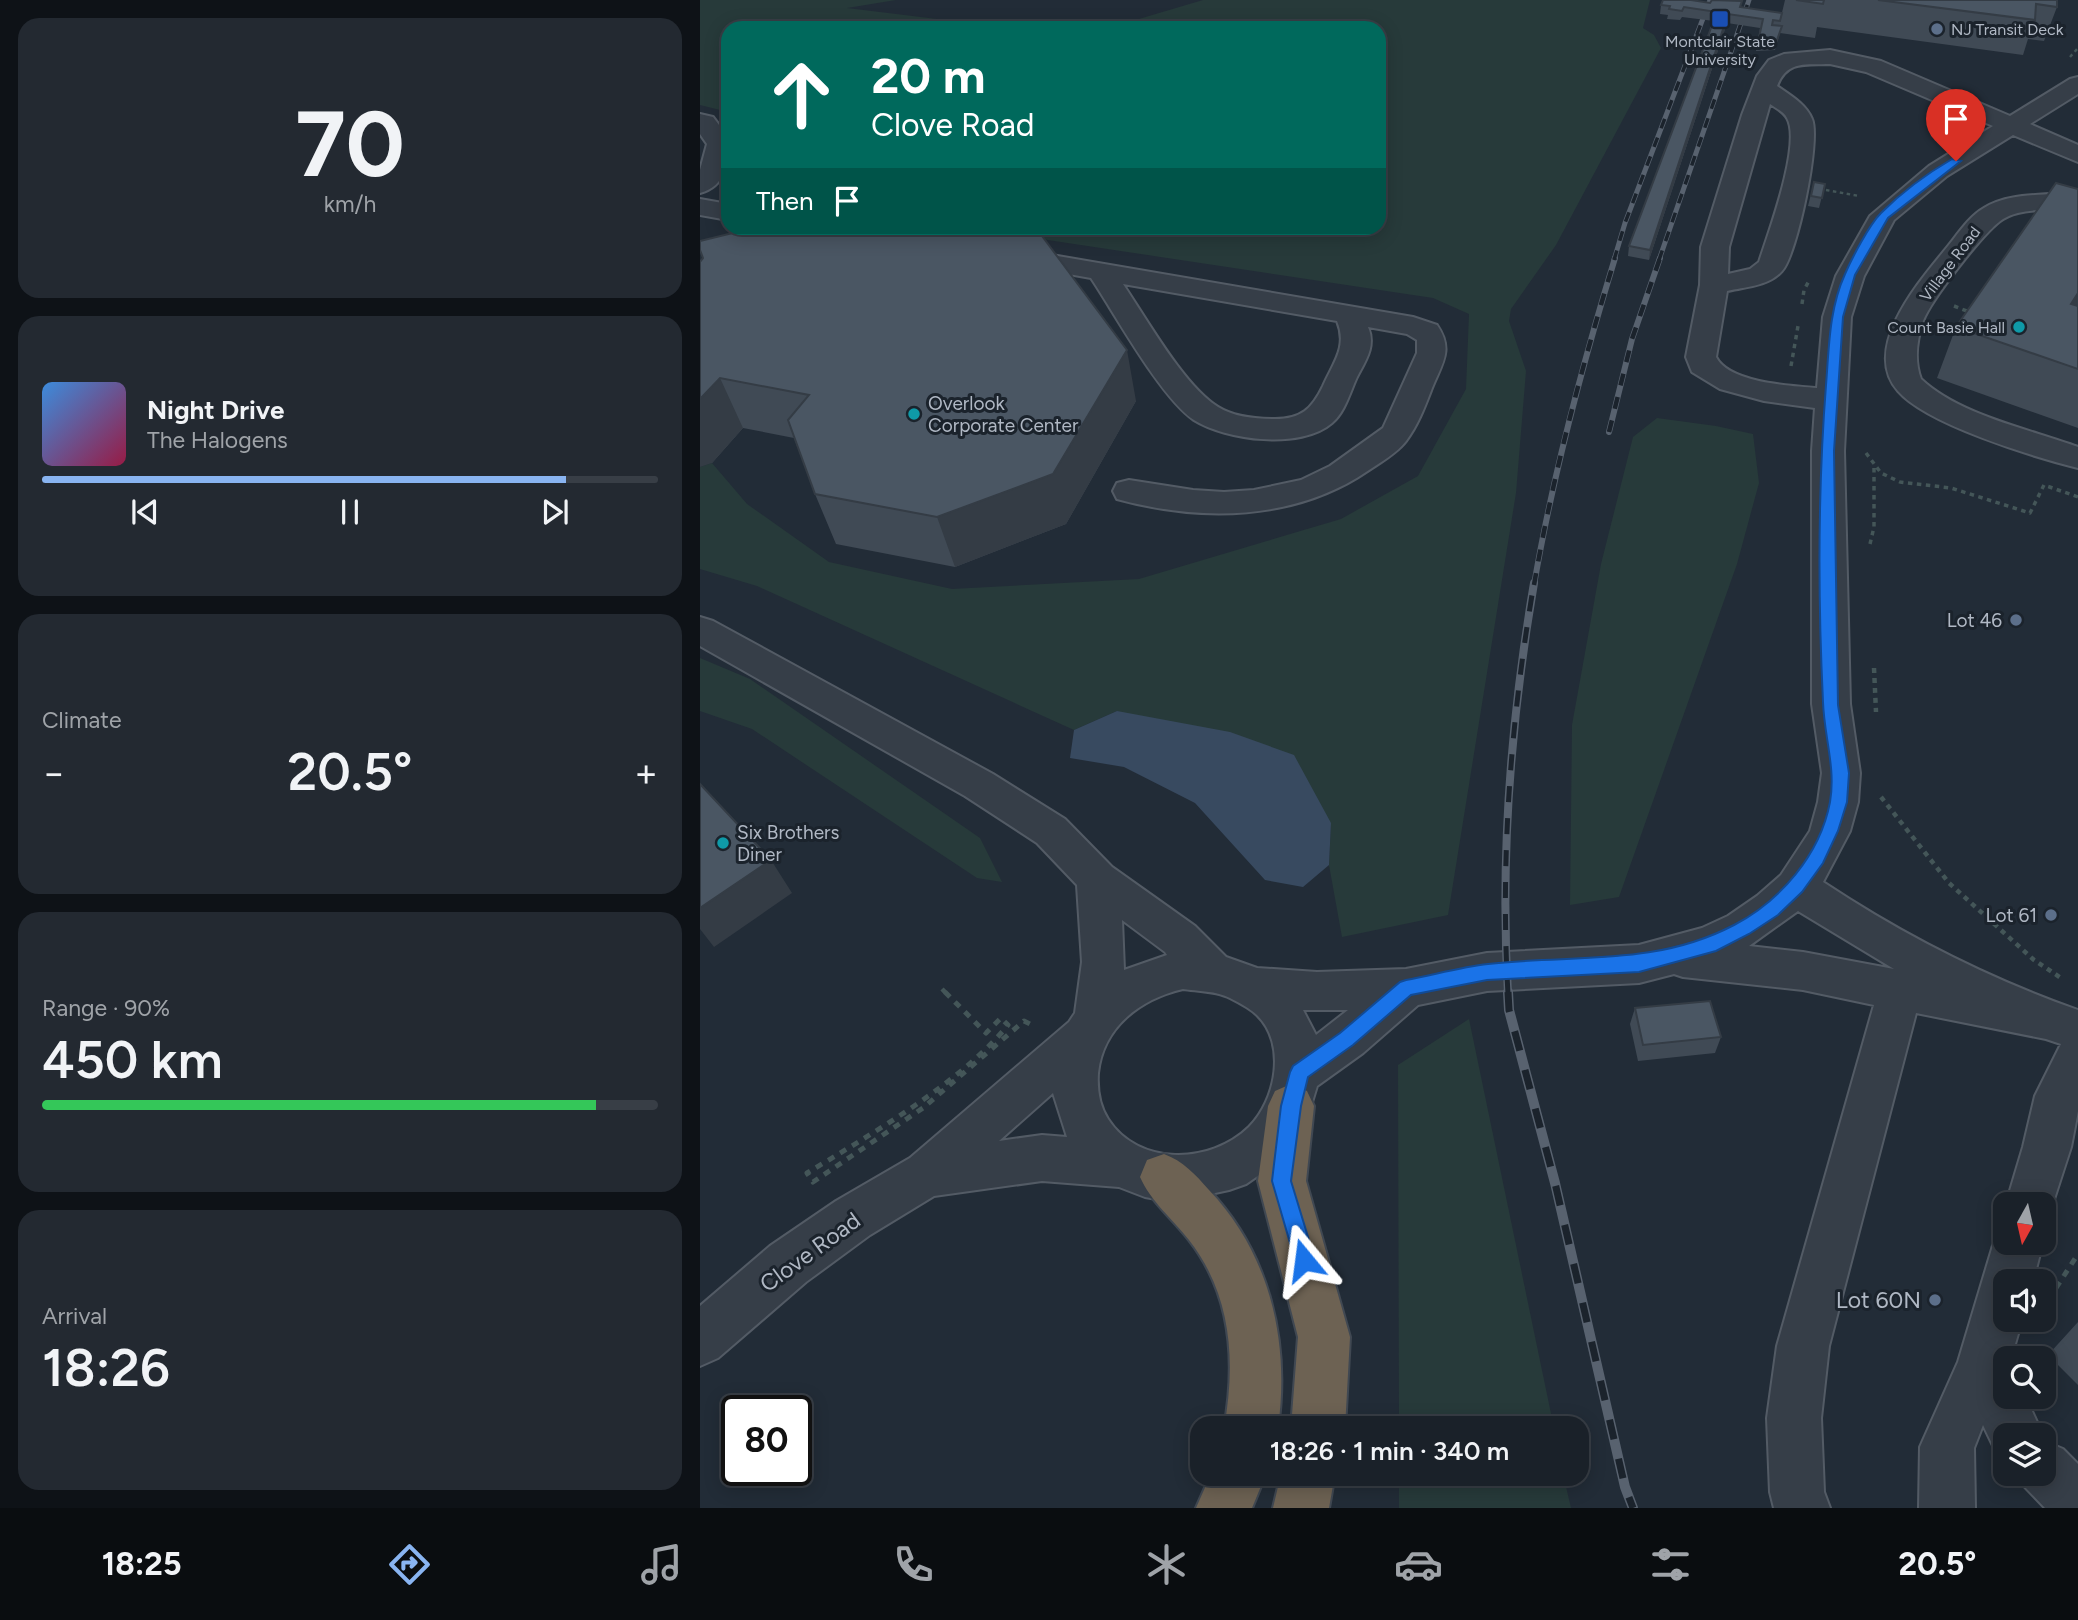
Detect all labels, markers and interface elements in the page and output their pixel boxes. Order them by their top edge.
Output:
marker: Montclair State University [1710,9,1730,29]
place label: NJ Transit Deck [1951,20,2064,39]
marker: NJ Transit Deck [1929,21,1945,37]
place label: Montclair State University [1665,32,1775,69]
text: 20 m [871,46,986,105]
icon: ahead [756,49,847,140]
pin [1926,89,1986,161]
text: 70 [295,90,405,199]
icon: arrive [1937,100,1975,138]
text: Clove Road [871,106,1035,144]
icon: arrive [828,182,866,220]
text: Then [756,185,814,217]
text: km/h [324,190,376,218]
street label: Village Road [1916,223,1984,305]
place label: Count Basie Hall [1887,318,2005,337]
marker: Count Basie Hall [2011,319,2027,335]
place label: Overlook Corporate Center [928,392,1079,437]
text: Night Drive [147,394,284,426]
marker: Overlook Corporate Center [906,406,922,422]
text: The Halogens [147,426,288,454]
icon: previous [126,493,164,531]
icon: pause [331,493,369,531]
icon: next [536,493,574,531]
place label: Lot 46 [1947,609,2002,632]
marker: Lot 46 [2008,612,2024,628]
text: Climate [42,706,121,734]
text: 20.5° [288,741,412,803]
text: − [42,750,66,796]
text: + [634,750,658,796]
place label: Six Brothers Diner [737,821,839,866]
marker: Six Brothers Diner [715,835,731,851]
place label: Lot 61 [1986,904,2037,927]
marker: Lot 61 [2043,907,2059,923]
text: Range · 90% [42,994,170,1022]
text: 450 km [42,1029,223,1091]
north arrow [1993,1192,2056,1255]
map controls [1993,1192,2056,1486]
street label: Clove Road [754,1206,866,1298]
position arrow [1267,1223,1341,1297]
button: sound [1993,1269,2056,1332]
place label: Lot 60N [1836,1286,1921,1314]
marker: Lot 60N [1927,1292,1943,1308]
text: Arrival [42,1302,107,1330]
text: 18:26 [42,1337,170,1399]
button: search [1993,1346,2056,1409]
speed limit sign: 80 [721,1395,812,1486]
button: layers [1993,1423,2056,1486]
text: 18:26 · 1 min · 340 m [1270,1435,1509,1467]
icon: directions [385,1540,434,1589]
icon: music [637,1540,686,1589]
icon: phone [889,1540,938,1589]
icon: climate [1142,1540,1191,1589]
icon: car [1394,1540,1443,1589]
icon: filters [1646,1540,1695,1589]
text: 18:25 [102,1545,181,1583]
text: 20.5° [1898,1545,1976,1583]

